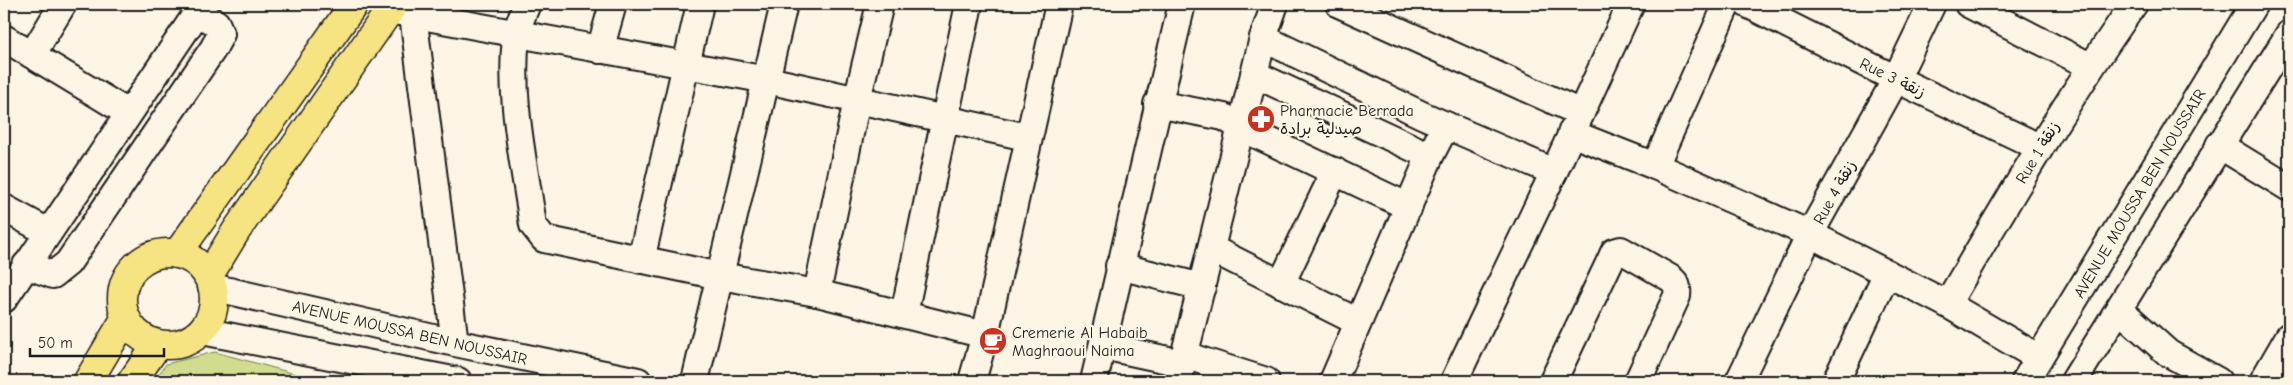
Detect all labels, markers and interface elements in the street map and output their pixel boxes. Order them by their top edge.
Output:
street label: Rue 3 زنقة [1857,54,1928,101]
street label: AVENUE MOUSSA BEN NOUSSAIR [2070,85,2210,301]
place label: Pharmacie Berrada صيدلية برادة [1280,102,1414,138]
pharmacy icon: Pharmacie Berrada صيدلية برادة [1246,104,1276,134]
street label: Rue 1 زنقة [2012,118,2063,187]
street label: Rue 4 زنقة [1810,157,1860,228]
street label: AVENUE MOUSSA BEN NOUSSAIR [291,297,529,369]
place label: Cremerie Al Habaib Maghraoui Naima [1012,324,1147,360]
scale bar [30,325,164,357]
cafe icon: Cremerie Al Habaib Maghraoui Naima [978,326,1008,356]
text: 50 m [38,334,73,352]

